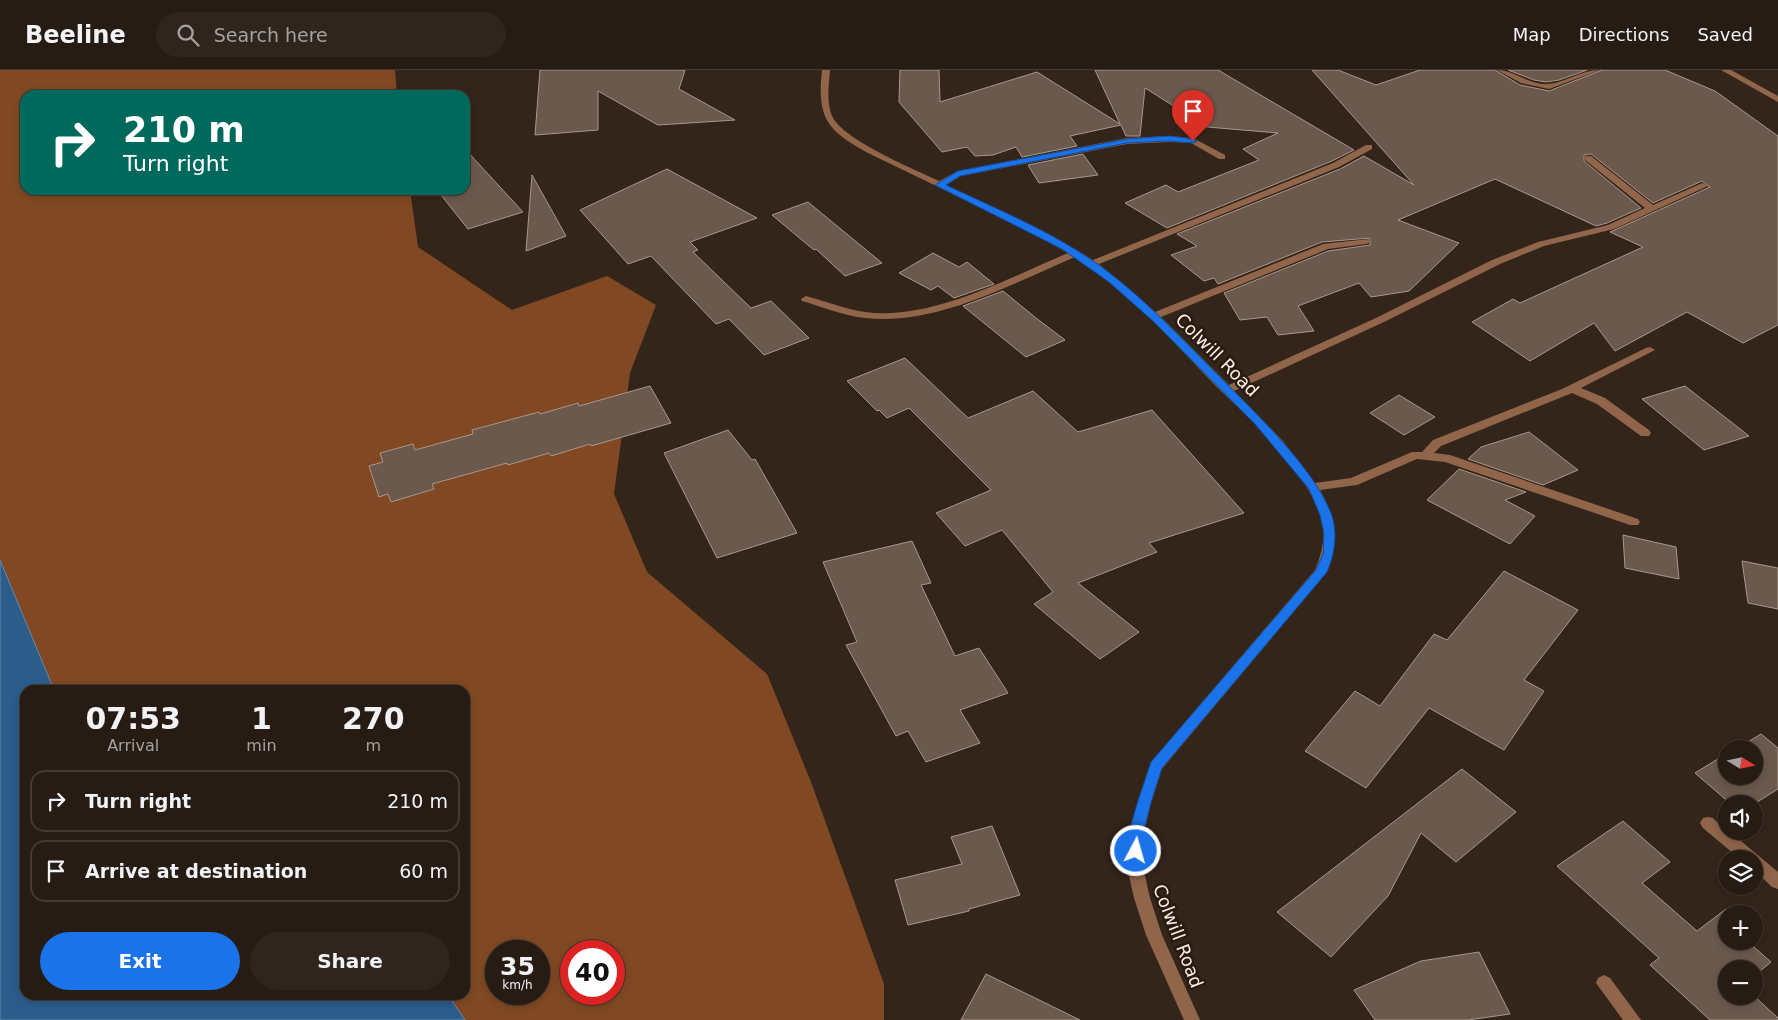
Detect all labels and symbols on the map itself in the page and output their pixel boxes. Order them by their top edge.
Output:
pin [1172,90,1214,141]
street label: Colwill Road [1171,309,1263,401]
north arrow [1718,740,1762,785]
position arrow [1109,824,1161,876]
street label: Colwill Road [1149,881,1208,991]
speed limit sign: 40 [560,940,625,1005]

